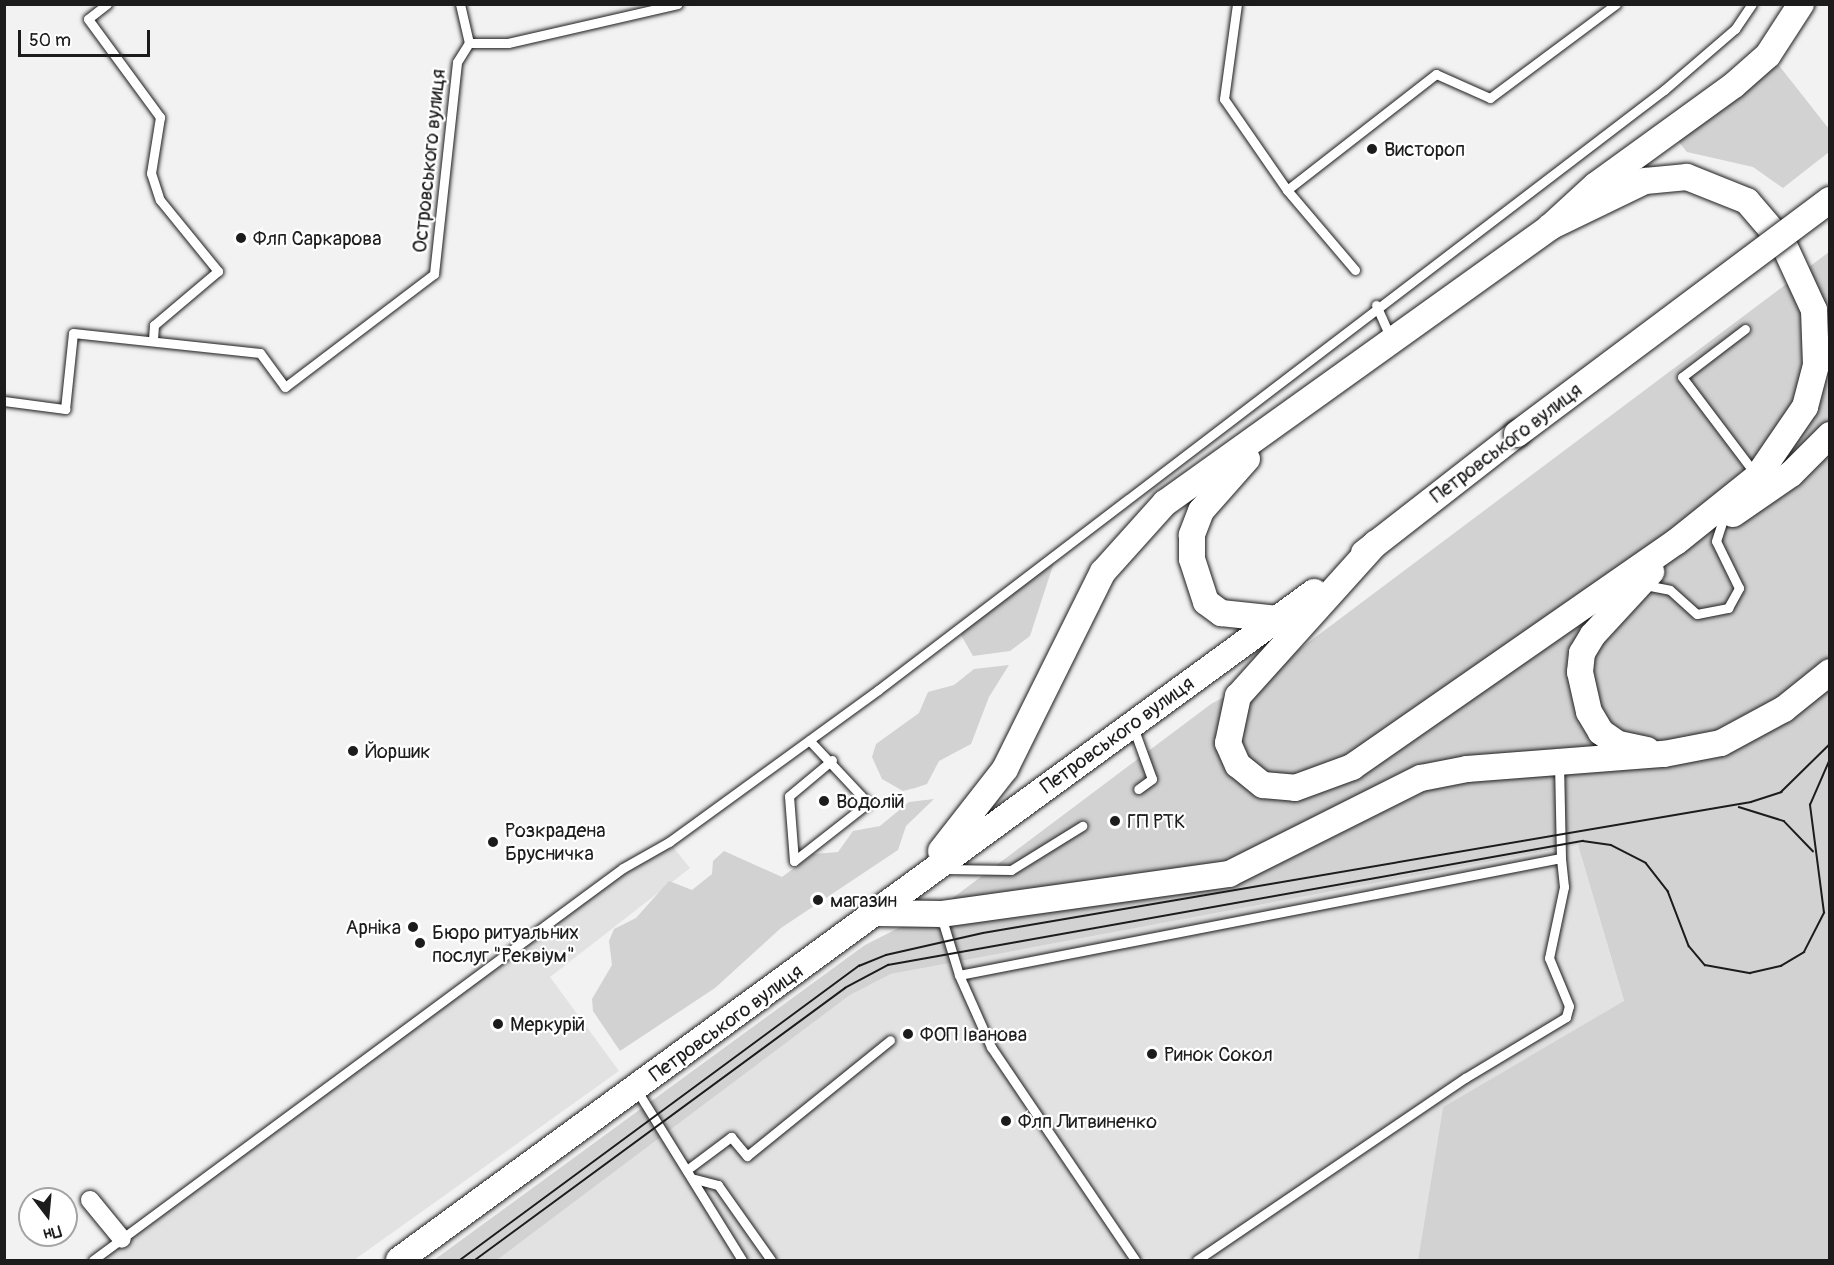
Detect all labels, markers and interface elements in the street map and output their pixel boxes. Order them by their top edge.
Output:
scale bar [21,18,153,56]
text: 50 m [29,29,71,52]
street label: Островського вулиця [407,68,451,254]
place label: Вистороп [1384,137,1465,161]
marker: Вистороп [1365,142,1379,156]
place label: Флп Саркарова [253,226,381,250]
marker: Флп Саркарова [234,231,248,245]
street label: Петровського вулиця [1425,378,1587,508]
street label: Петровського вулиця [1036,671,1198,799]
place label: Йоршик [365,739,431,763]
marker: Йоршик [346,744,360,758]
place label: Водолій [836,789,904,813]
marker: Водолій [817,794,831,808]
place label: ГП РТК [1127,809,1185,833]
marker: ГП РТК [1108,814,1122,828]
place label: Розкрадена Брусничка [505,819,606,866]
marker: Розкрадена Брусничка [486,835,500,849]
place label: магазин [830,888,897,912]
marker: магазин [811,893,825,907]
place label: Арніка [345,915,401,939]
marker: Арніка [406,920,420,934]
place label: Бюро ритуальних послуг "Реквіум" [432,920,579,967]
marker: Бюро ритуальних послуг "Реквіум" [413,936,427,950]
street label: Петровського вулиця [645,959,807,1087]
place label: Меркурій [510,1012,585,1036]
marker: Меркурій [491,1017,505,1031]
place label: ФОП Іванова [920,1022,1027,1046]
marker: ФОП Іванова [901,1027,915,1041]
place label: Ринок Сокол [1164,1042,1273,1066]
marker: Ринок Сокол [1145,1047,1159,1061]
place label: Флп Литвиненко [1018,1109,1157,1133]
marker: Флп Литвиненко [999,1114,1013,1128]
north arrow [18,1187,78,1247]
text: Пн [41,1220,64,1244]

